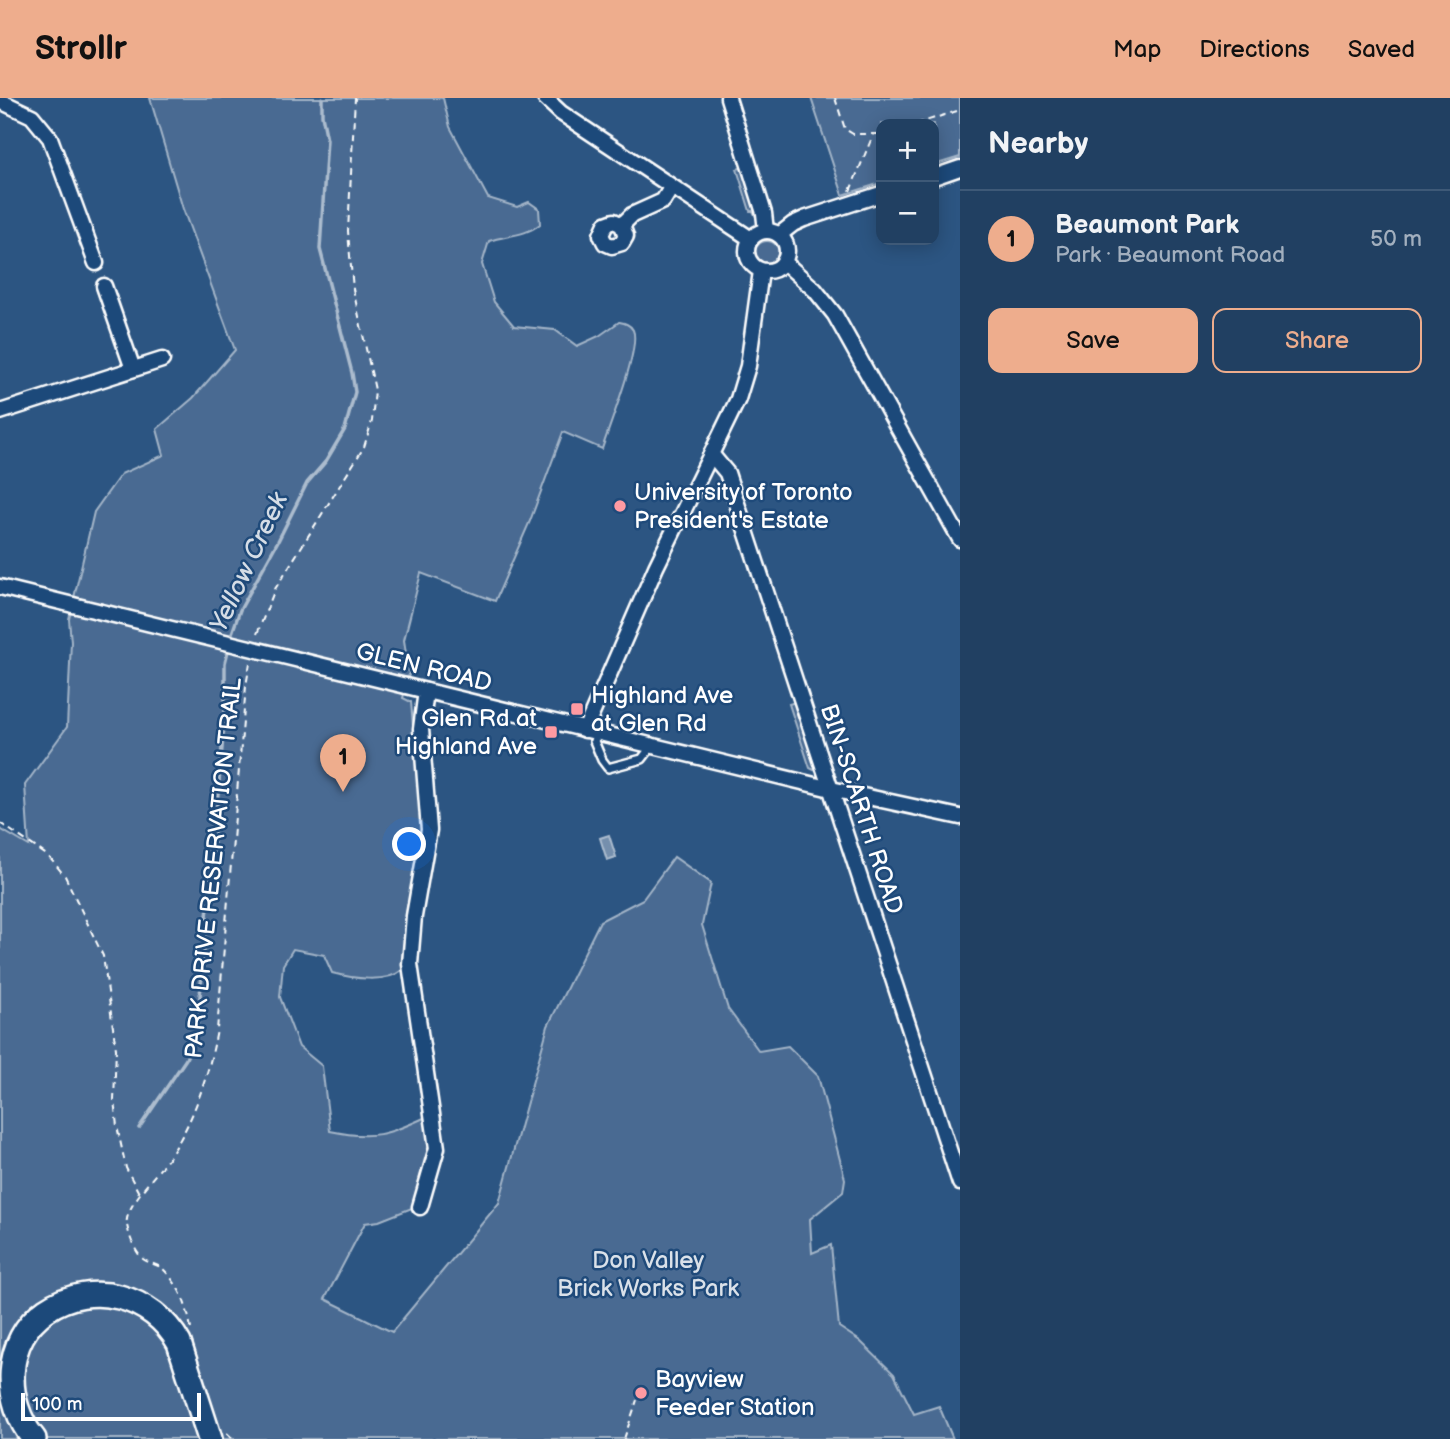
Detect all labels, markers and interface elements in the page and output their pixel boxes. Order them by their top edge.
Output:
text: Strollr [35,29,127,69]
text: Map [1113,35,1161,64]
text: Directions [1199,35,1310,64]
text: Saved [1348,35,1415,64]
map controls [876,119,939,245]
button: + [876,119,939,182]
text: Nearby [988,126,1088,162]
button: − [876,182,939,245]
text: Beaumont Park [1055,210,1239,241]
text: 1 [1006,225,1016,253]
text: 50 m [1370,225,1422,253]
text: Park · Beaumont Road [1055,241,1285,269]
button: Save [988,308,1198,373]
button: Share [1212,308,1422,373]
place label: University of Toronto President's Estate [634,478,853,535]
water label: Yellow Creek [204,487,296,637]
marker: University of Toronto President's Estate [612,498,628,514]
street label: GLEN ROAD [353,637,495,698]
street label: PARK DRIVE RESERVATION TRAIL [179,676,248,1060]
place label: Highland Ave at Glen Rd [591,681,733,738]
street label: BIN-SCARTH ROAD [814,700,909,918]
marker: Highland Ave at Glen Rd [569,701,585,717]
place label: Glen Rd at Highland Ave [395,704,538,761]
marker: Glen Rd at Highland Ave [543,724,559,740]
pin: 1 [320,734,366,792]
your location [392,827,426,861]
park label: Don Valley Brick Works Park [557,1246,739,1303]
place label: Bayview Feeder Station [655,1365,815,1422]
marker: Bayview Feeder Station [633,1385,649,1401]
scale bar [21,1390,201,1422]
text: 100 m [32,1393,83,1416]

